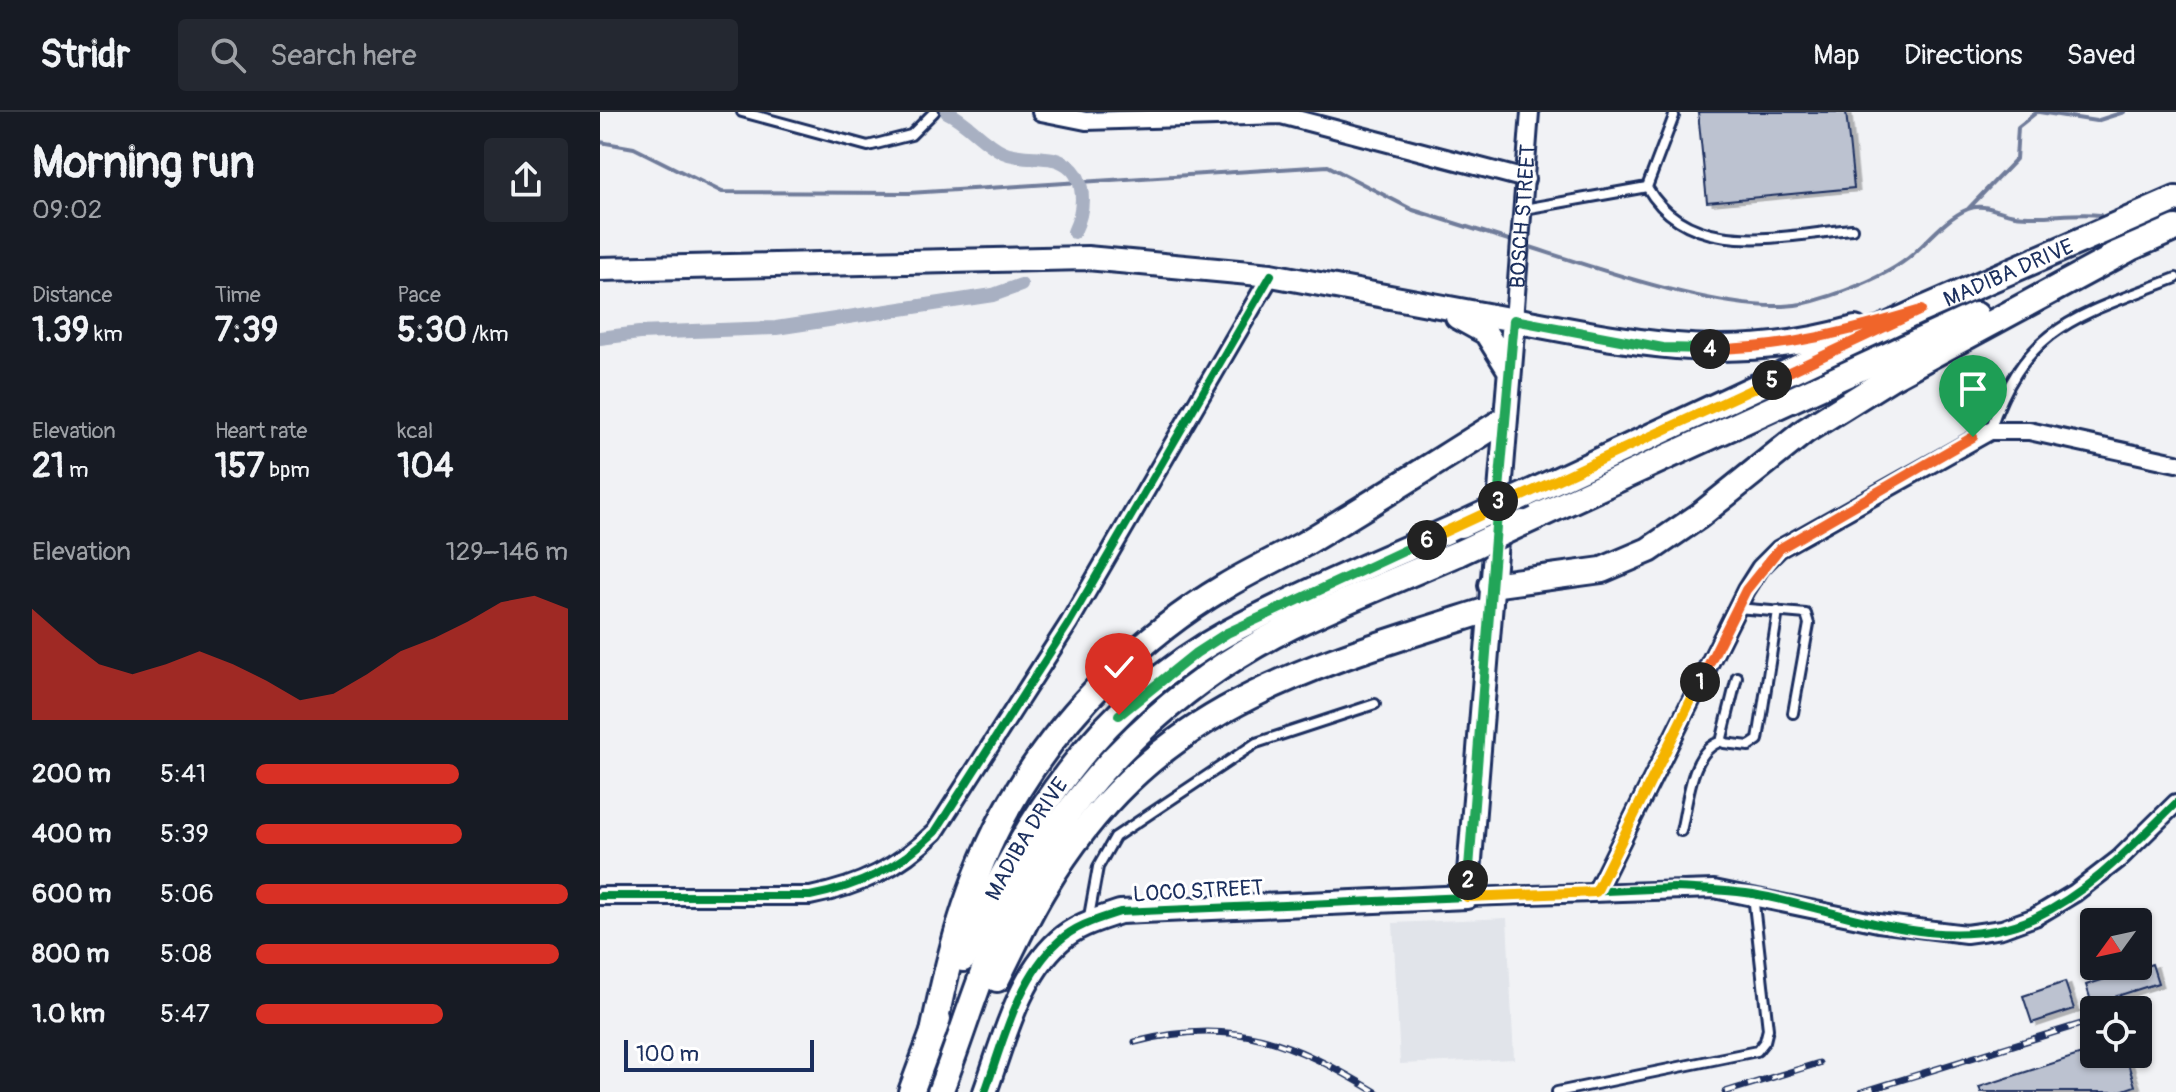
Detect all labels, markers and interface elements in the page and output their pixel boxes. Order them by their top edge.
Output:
search box [178,19,738,91]
text: Stridr [40,31,130,79]
icon: search [206,33,250,77]
text: Search here [270,37,417,74]
text: Map [1813,38,1860,73]
text: Directions [1904,38,2023,73]
text: Saved [2067,38,2136,73]
text: Morning run [32,136,255,191]
button: share [484,138,568,222]
street label: BOSCH STREET [1503,143,1542,289]
text: 09:02 [32,194,102,226]
street label: MADIBA DRIVE [1939,232,2078,314]
text: Distance [32,281,112,309]
text: Time [215,281,261,309]
text: Pace [397,281,441,309]
text: 1.39 [32,309,89,352]
text: 7:39 [215,309,278,352]
text: 5:30 [397,309,467,352]
text: km [89,320,123,348]
text: /km [467,320,508,348]
pin: 4 [1690,329,1730,369]
text: 4 [1704,335,1716,363]
pin [1939,355,2007,437]
pin: 5 [1752,360,1792,400]
text: 5 [1766,366,1778,394]
icon: arrive [1951,367,1995,411]
text: Elevation [32,417,116,445]
text: Heart rate [215,417,307,445]
text: kcal [397,417,433,445]
text: 21 [32,445,64,488]
text: 157 [215,445,264,488]
text: 104 [397,445,454,488]
text: m [64,456,89,484]
text: bpm [264,456,310,484]
pin: 3 [1478,481,1518,521]
text: 3 [1492,487,1504,515]
pin: 6 [1407,520,1447,560]
text: 6 [1421,526,1433,554]
text: Elevation [32,536,131,568]
text: 129–146 m [445,536,568,568]
pin [1085,633,1153,715]
icon: check [1097,645,1141,689]
pin: 1 [1680,662,1720,702]
text: 1 [1696,668,1704,696]
text: 200 m [32,758,111,790]
text: 5:41 [160,758,206,790]
street label: MADIBA DRIVE [979,772,1074,905]
text: 400 m [32,818,111,850]
text: 5:39 [160,818,209,850]
pin: 2 [1448,860,1488,900]
text: 2 [1462,866,1474,894]
street label: LOCO STREET [1132,874,1264,908]
text: 600 m [32,878,111,910]
text: 5:06 [160,878,214,910]
north arrow [2080,908,2152,980]
map controls [2080,908,2152,1068]
text: 800 m [32,938,109,970]
text: 5:08 [160,938,212,970]
button: locate [2080,996,2152,1068]
text: 1.0 km [32,998,105,1030]
text: 5:47 [160,998,210,1030]
scale bar [624,1036,814,1072]
text: 100 m [636,1040,699,1068]

